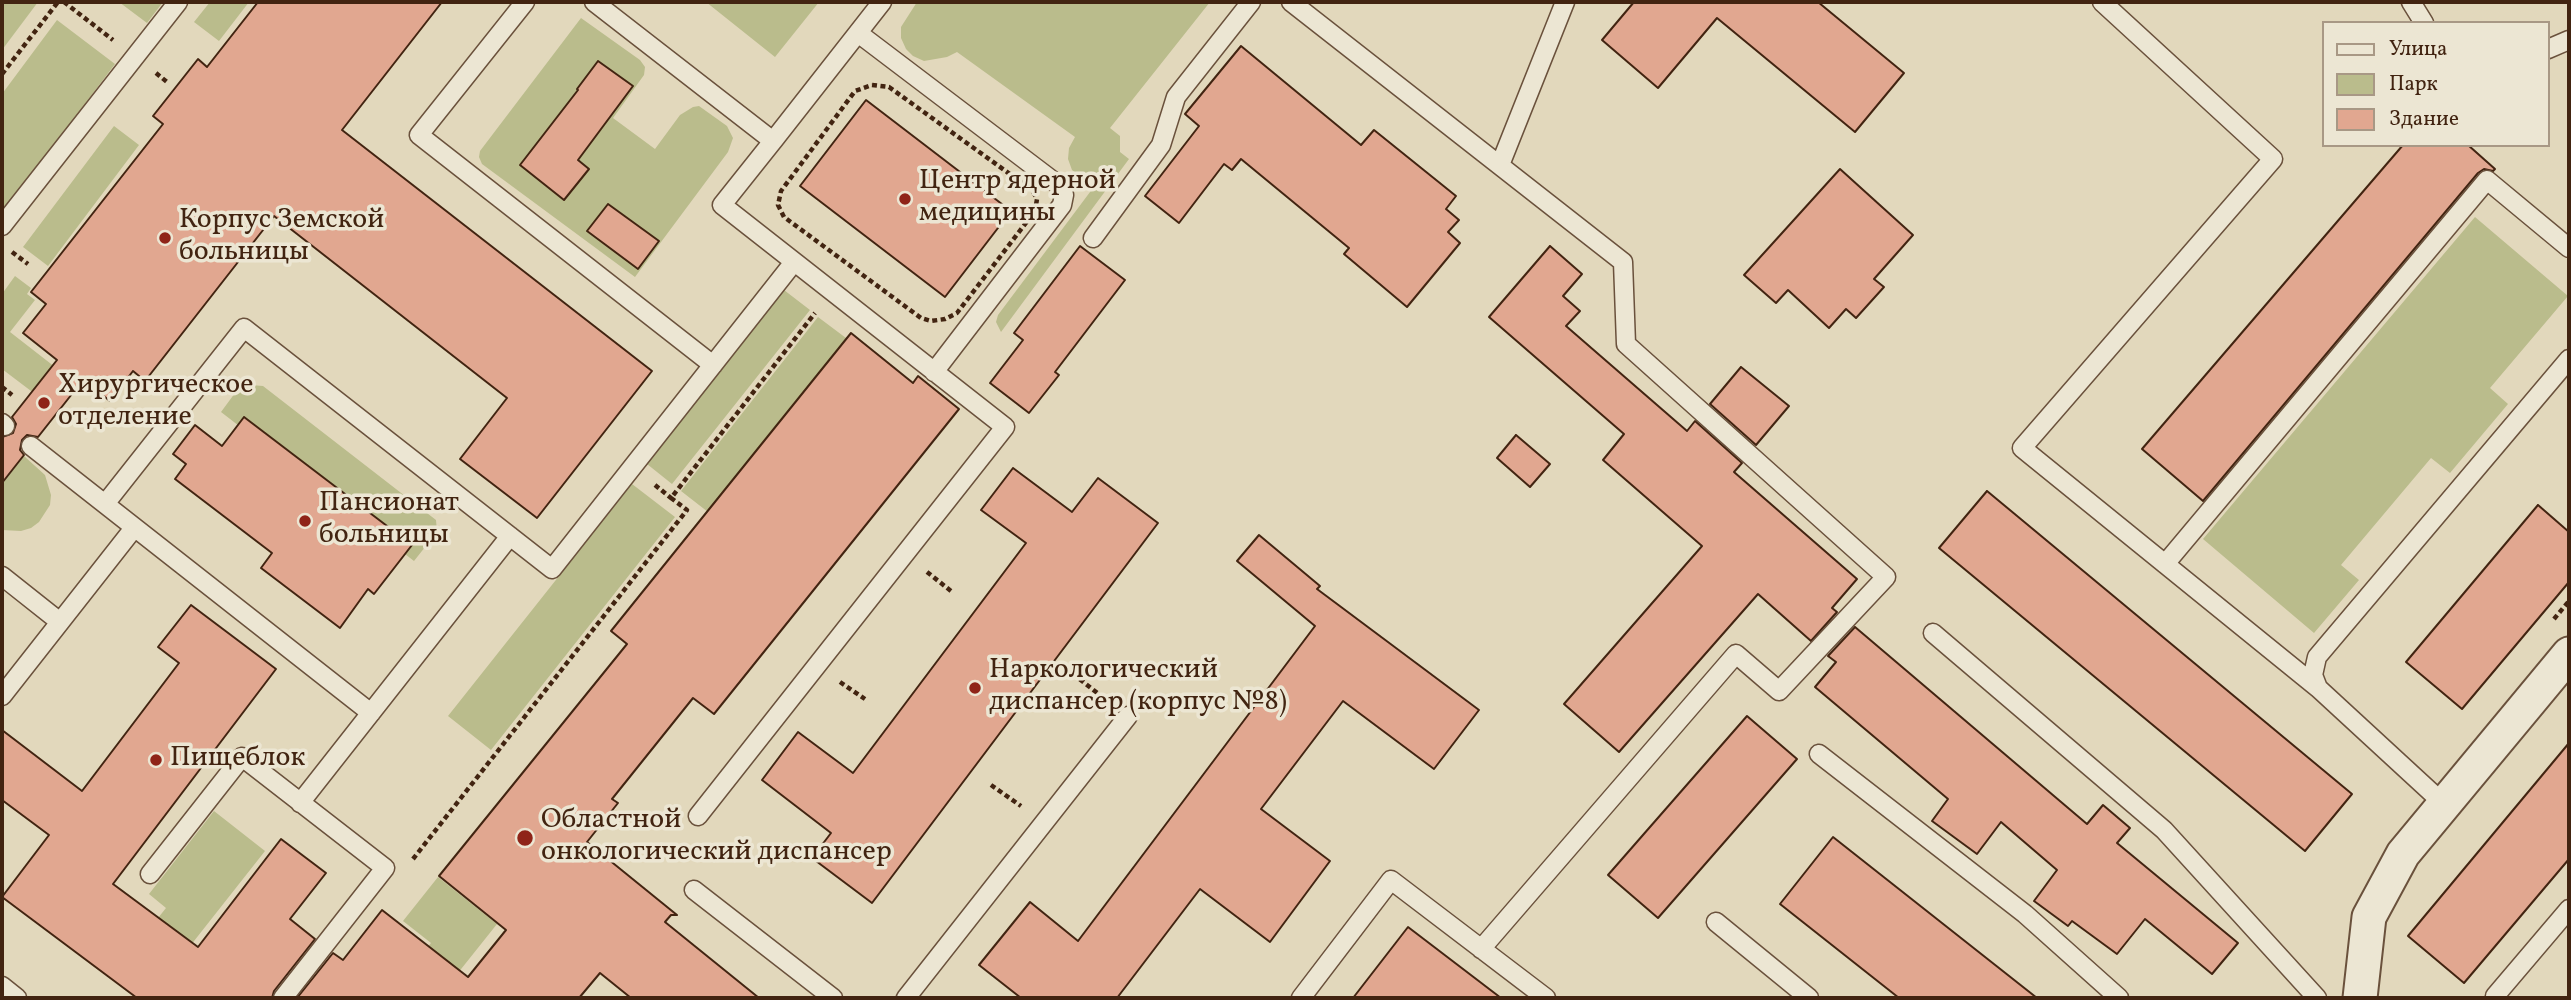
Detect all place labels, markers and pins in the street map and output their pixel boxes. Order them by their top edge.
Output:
place label: Центр ядерной медицины [919,166,1116,232]
marker: Центр ядерной медицины [897,191,913,207]
place label: Корпус Земской больницы [179,205,384,271]
marker: Корпус Земской больницы [157,230,173,246]
place label: Хирургическое отделение [58,370,253,436]
marker: Хирургическое отделение [36,395,52,411]
place label: Пансионат больницы [319,488,459,554]
marker: Пансионат больницы [297,513,313,529]
place label: Наркологический диспансер (корпус №8) [989,655,1287,721]
marker: Наркологический диспансер (корпус №8) [967,680,983,696]
place label: Пищеблок [170,743,305,777]
marker: Пищеблок [148,752,164,768]
place label: Областной онкологический диспансер [541,805,892,871]
marker: Областной онкологический диспансер [515,828,535,848]

